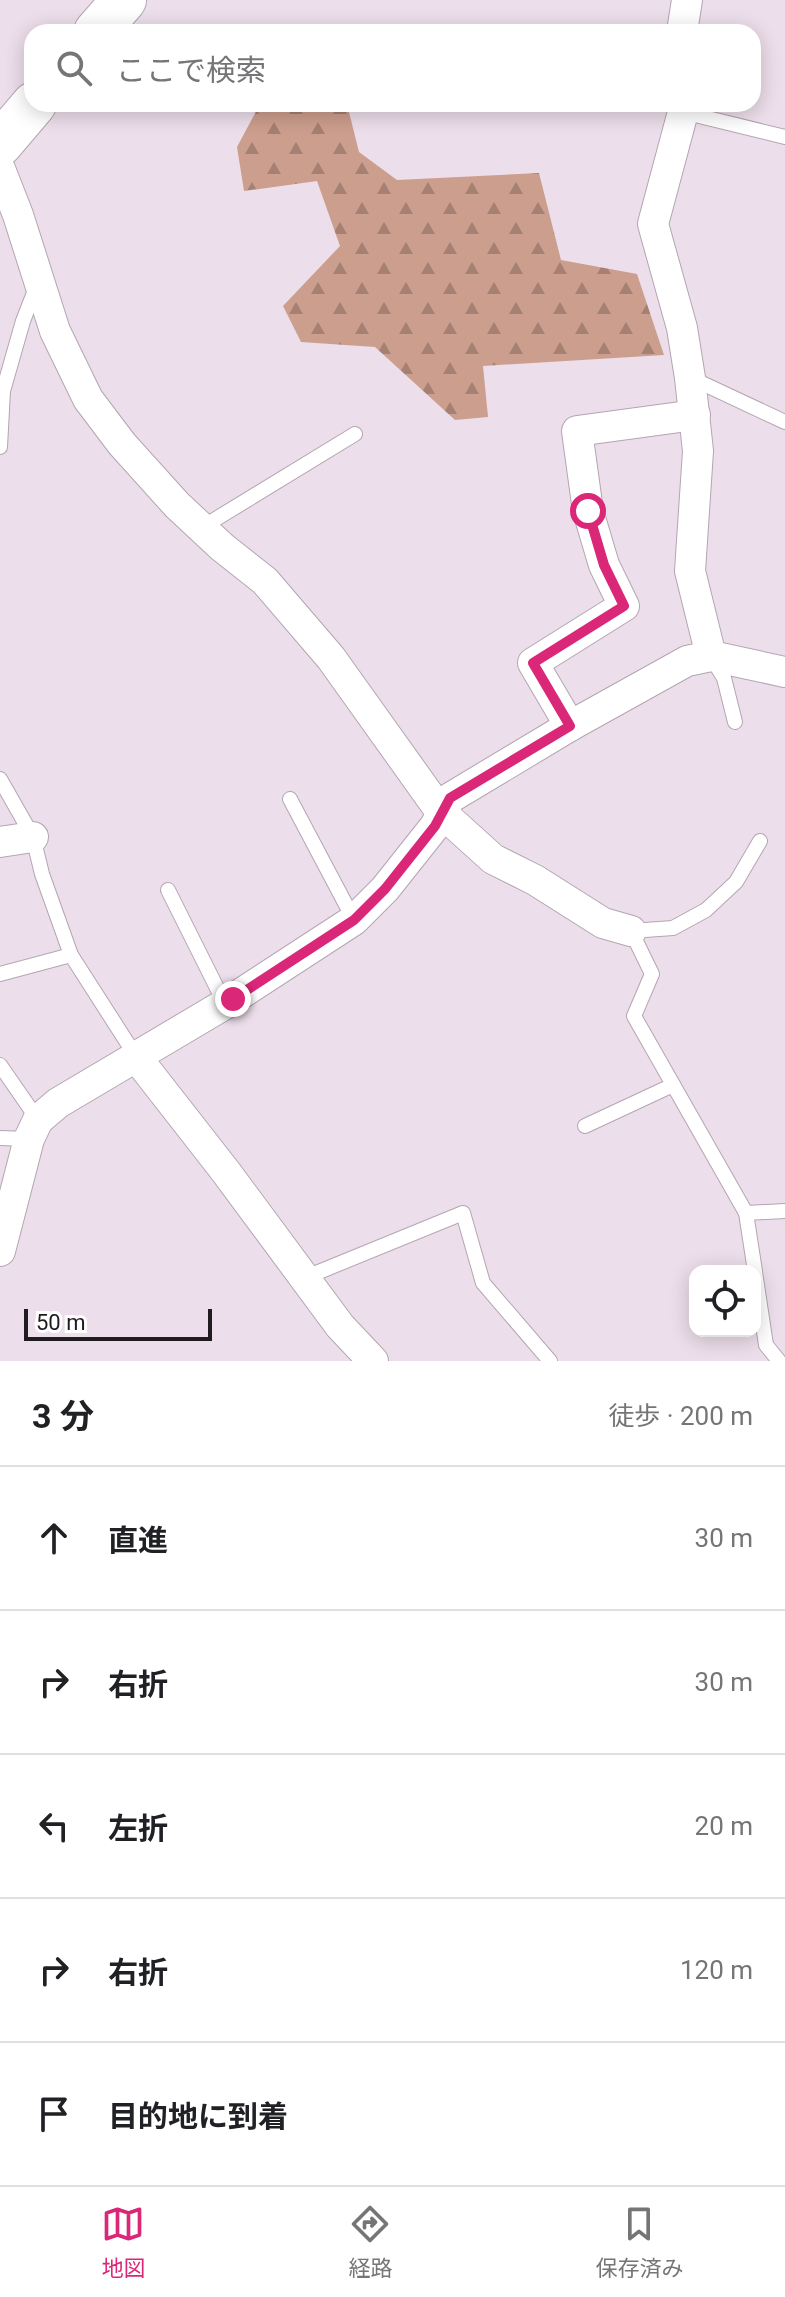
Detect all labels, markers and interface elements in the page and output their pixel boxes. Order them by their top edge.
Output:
search box [24,24,761,112]
icon: search [52,46,96,90]
text: ここで検索 [116,53,266,88]
route start [570,493,606,529]
route end [215,981,251,1017]
map controls [689,1265,761,1337]
button: locate [689,1265,761,1337]
scale bar [24,1305,212,1341]
text: 50 m [36,1310,85,1335]
text: 3 分 [32,1396,94,1436]
text: 徒歩 · 200 m [608,1401,753,1431]
icon: ahead [32,1516,76,1560]
text: 直進 [108,1523,168,1558]
text: 30 m [695,1523,753,1553]
icon: right [32,1660,76,1704]
text: 右折 [108,1667,168,1702]
text: 30 m [695,1667,753,1697]
icon: left [32,1804,76,1848]
text: 左折 [108,1811,168,1846]
text: 20 m [695,1811,753,1841]
icon: right [32,1948,76,1992]
text: 右折 [108,1955,168,1990]
text: 120 m [680,1955,753,1985]
icon: arrive [32,2092,76,2136]
text: 目的地に到着 [108,2099,288,2134]
tab: 地図 [101,2202,146,2282]
tab: 経路 [348,2202,393,2282]
tab: 保存済み [595,2202,684,2282]

